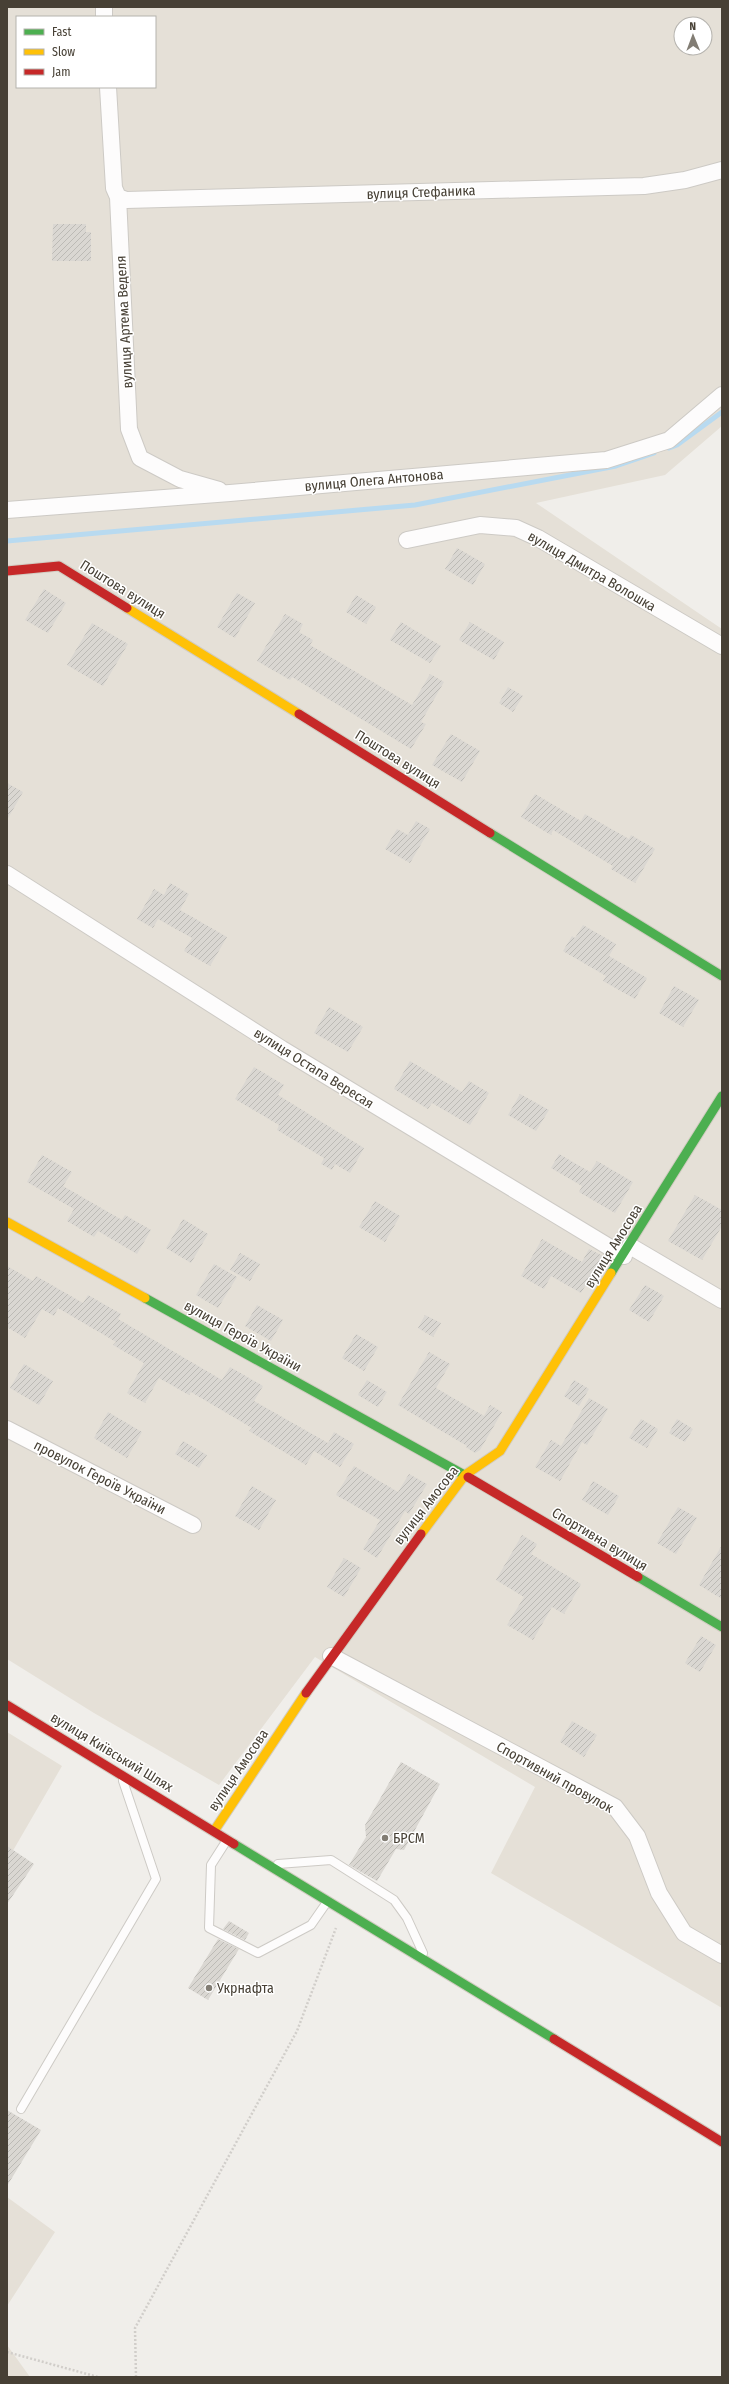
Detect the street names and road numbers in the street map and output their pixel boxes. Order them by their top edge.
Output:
street label: вулиця Стефаника [366,182,476,203]
street label: вулиця Артема Веделя [113,255,136,389]
street label: вулиця Олега Антонова [304,466,444,495]
street label: вулиця Дмитра Волошка [525,528,659,615]
street label: Поштова вулиця [77,556,169,622]
street label: Поштова вулиця [352,726,444,792]
street label: вулиця Остапа Вересая [251,1025,377,1112]
street label: вулиця Амосова [581,1201,646,1291]
street label: вулиця Героїв України [181,1297,304,1376]
street label: провулок Героїв України [31,1437,169,1518]
street label: вулиця Амосова [390,1462,463,1548]
street label: Спортивна вулиця [549,1504,651,1575]
street label: вулиця Київський Шлях [47,1709,177,1796]
street label: вулиця Амосова [205,1726,272,1815]
street label: Спортивний провулок [493,1738,617,1817]

